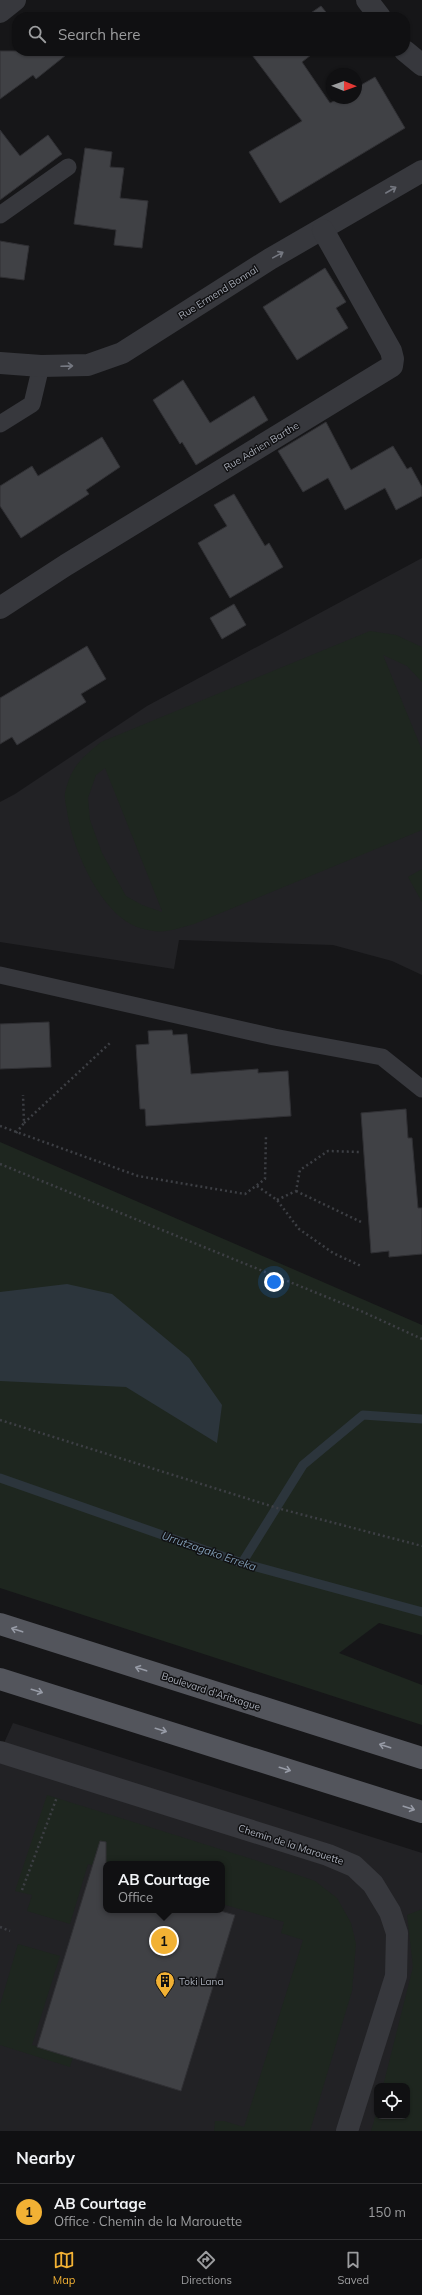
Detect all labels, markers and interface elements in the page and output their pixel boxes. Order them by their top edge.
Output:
search box [12,12,410,56]
icon: search [26,23,48,45]
text: Search here [58,25,140,44]
north arrow [326,68,362,104]
one-way arrow [385,185,397,193]
one-way arrow [272,250,284,258]
street label: Rue Ermend Bonnal [176,263,261,322]
one-way arrow [60,362,73,369]
street label: Rue Adrien Barthe [221,419,301,474]
your location [264,1272,284,1292]
water label: Urrutzagako Erreka [160,1528,258,1574]
one-way arrow [10,1626,23,1633]
one-way arrow [134,1665,147,1672]
street label: Boulevard d'Aritxague [160,1669,262,1714]
one-way arrow [31,1688,44,1695]
one-way arrow [155,1727,168,1734]
one-way arrow [378,1742,391,1749]
one-way arrow [279,1766,292,1773]
one-way arrow [403,1805,416,1812]
street label: Chemin de la Marouette [236,1821,345,1868]
popup [103,1861,225,1913]
text: AB Courtage [118,1870,210,1889]
text: Office [118,1889,153,1905]
pin: 1 [151,1926,177,1956]
building icon: Toki Lana [154,1970,176,1998]
place label: Toki Lana [179,1975,223,1988]
map controls [374,2083,410,2119]
button: locate [374,2083,410,2119]
text: Nearby [16,2147,75,2168]
text: AB Courtage [54,2194,146,2213]
text: 1 [25,2204,33,2220]
text: 150 m [368,2204,406,2220]
text: Office · Chemin de la Marouette [54,2213,242,2229]
tab: Map [53,2249,75,2287]
tab: Directions [181,2249,232,2287]
tab: Saved [337,2249,369,2287]

